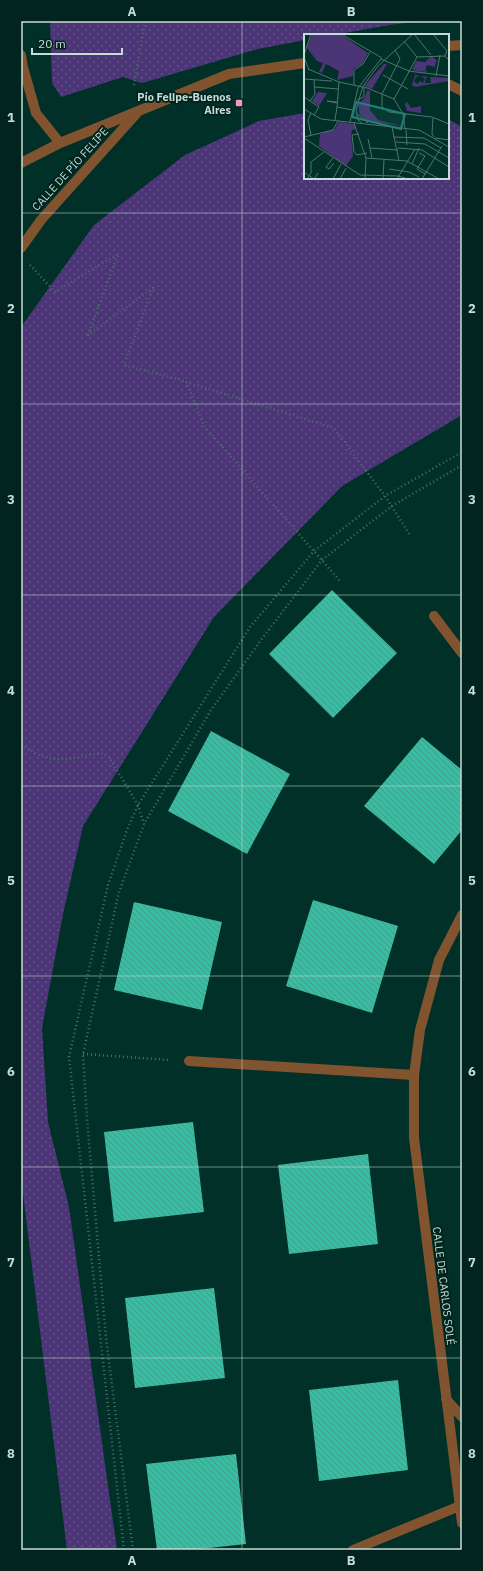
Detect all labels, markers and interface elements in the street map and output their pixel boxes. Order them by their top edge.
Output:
text: A [128,3,137,20]
text: B [347,3,356,20]
scale bar [32,30,122,56]
inset map [304,34,449,179]
text: 20 m [38,36,66,51]
place label: Pío Felipe-Buenos Aires [137,90,231,117]
marker: Pío Felipe-Buenos Aires [234,98,244,108]
text: 1 [7,109,15,126]
text: 1 [468,109,476,126]
street label: CALLE DE PÍO FELIPE [29,124,111,214]
text: 2 [7,300,15,317]
text: 2 [468,300,476,317]
text: 3 [7,491,15,508]
text: 3 [468,491,476,508]
text: 4 [7,682,15,699]
text: 4 [468,682,476,699]
text: 5 [7,872,15,889]
text: 5 [468,872,476,889]
text: 6 [7,1063,15,1080]
text: 6 [468,1063,476,1080]
street label: CALLE DE CARLOS SOLÉ [430,1226,458,1346]
text: 7 [7,1254,15,1271]
text: 7 [468,1254,476,1271]
text: 8 [7,1445,15,1462]
text: 8 [468,1445,476,1462]
text: A [128,1552,137,1569]
text: B [347,1552,356,1569]

